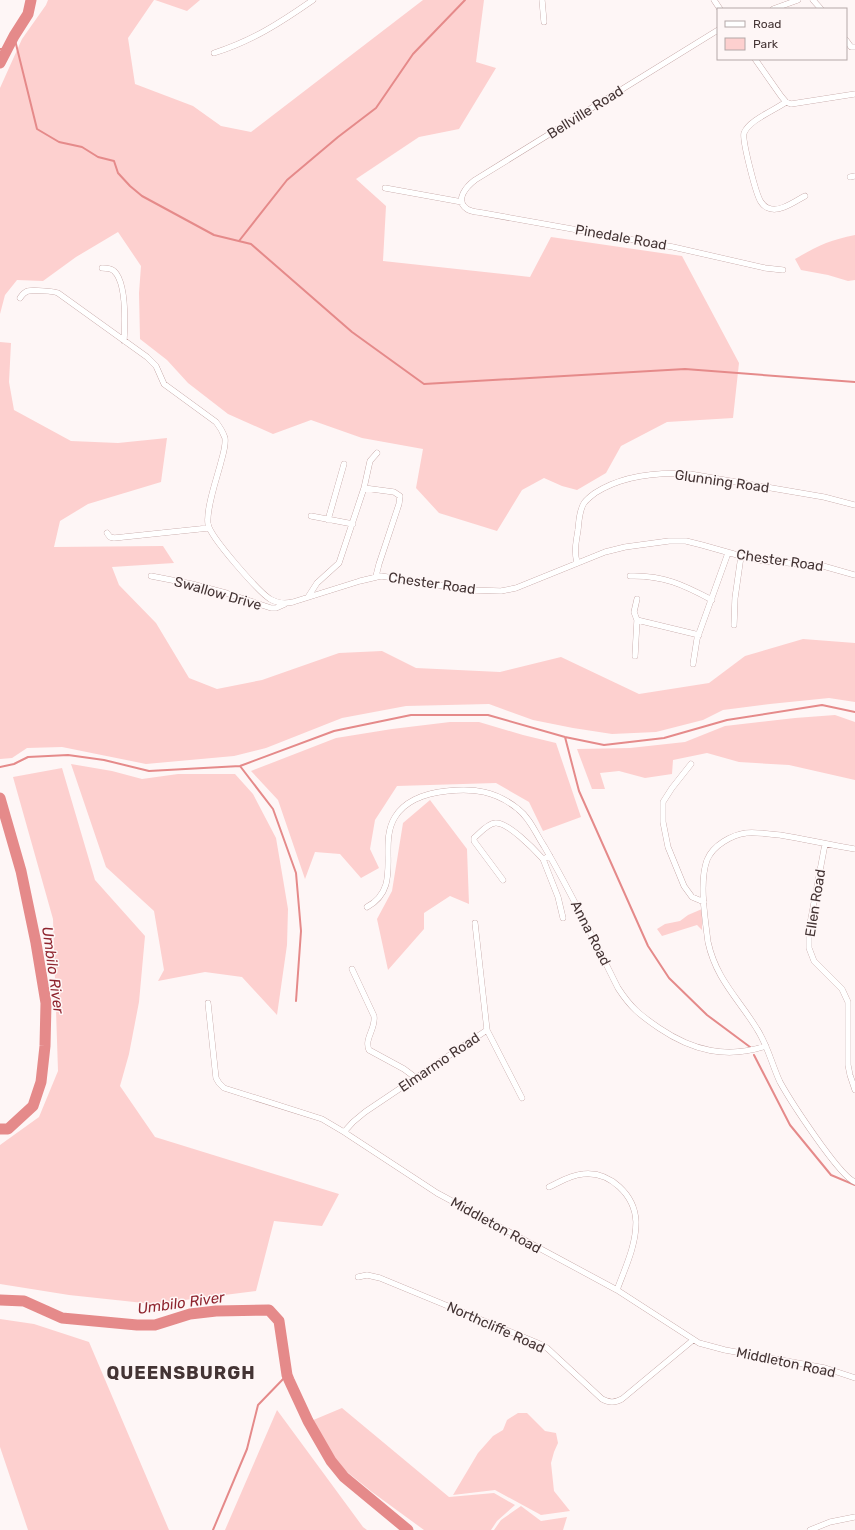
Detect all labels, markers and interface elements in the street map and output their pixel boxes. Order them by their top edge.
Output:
legend [717,8,847,60]
text: Road [753,17,781,31]
text: Park [753,37,779,51]
street label: Bellville Road [544,82,626,143]
street label: Pinedale Road [574,221,668,254]
street label: Glunning Road [674,466,770,497]
street label: Chester Road [735,546,825,575]
street label: Chester Road [387,569,477,598]
street label: Swallow Drive [172,573,264,614]
street label: Ellen Road [802,868,829,938]
street label: Anna Road [567,898,614,969]
water label: Umbilo River [38,925,68,1016]
street label: Elmarmo Road [395,1029,483,1096]
street label: Middleton Road [447,1194,544,1257]
water label: Umbilo River [136,1288,227,1318]
street label: Northcliffe Road [444,1298,547,1357]
street label: Middleton Road [735,1344,837,1381]
district label: QUEENSBURGH [106,1362,256,1384]

